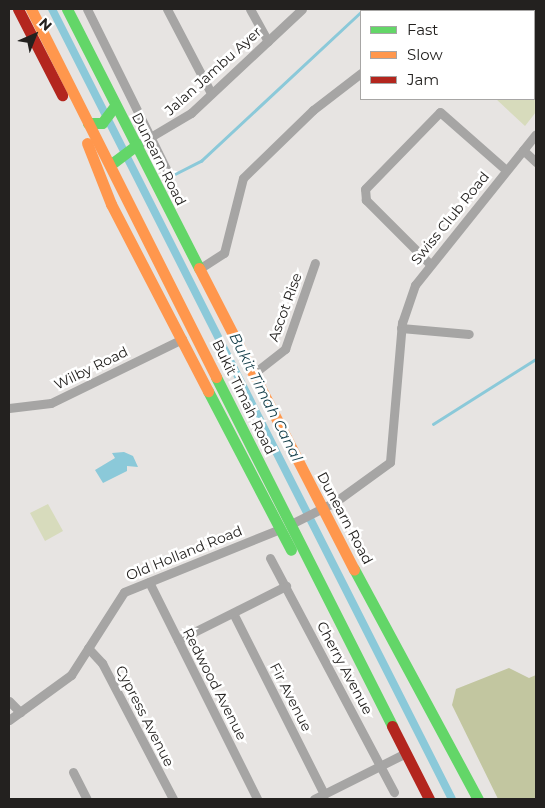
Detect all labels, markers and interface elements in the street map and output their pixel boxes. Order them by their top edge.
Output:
north arrow [10,10,60,60]
legend [360,10,535,100]
text: N [35,14,56,35]
text: Fast [407,20,438,39]
street label: Jalan Jambu Ayer [161,23,265,119]
text: Slow [407,45,443,64]
text: Jam [407,70,439,89]
street label: Dunearn Road [128,110,190,208]
street label: Swiss Club Road [407,168,493,268]
street label: Ascot Rise [265,270,305,344]
water label: Bukit Timah Canal [226,330,306,464]
street label: Bukit Timah Road [209,337,279,457]
street label: Wilby Road [51,343,131,393]
street label: Dunearn Road [314,469,376,567]
street label: Old Holland Road [123,522,245,584]
street label: Cherry Avenue [313,619,377,717]
street label: Redwood Avenue [179,625,251,743]
street label: Fir Avenue [267,660,315,734]
street label: Cypress Avenue [112,663,178,769]

